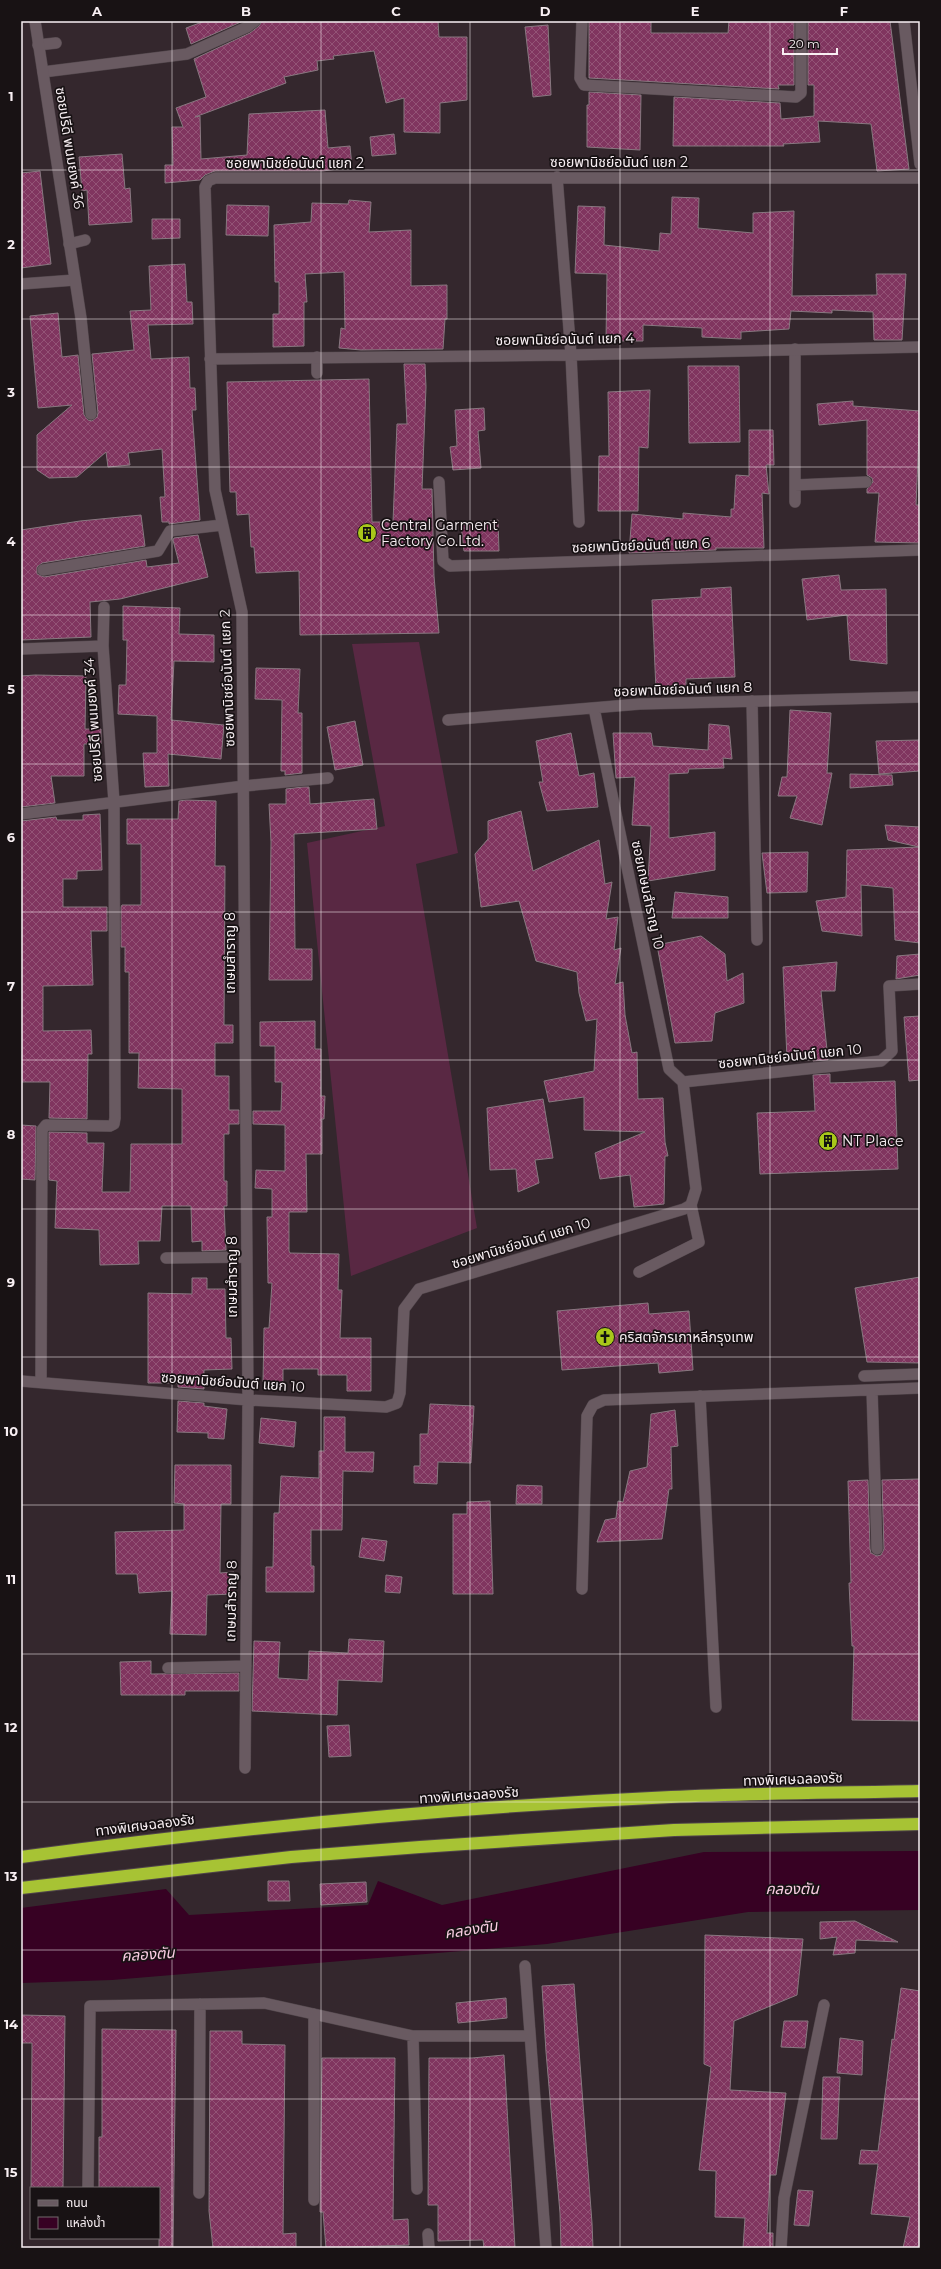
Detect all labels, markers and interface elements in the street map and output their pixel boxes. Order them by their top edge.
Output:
text: A [91,3,103,19]
text: B [241,3,251,19]
text: C [391,3,401,19]
text: D [540,3,551,19]
text: E [691,3,700,19]
text: F [840,3,848,19]
scale bar [783,30,837,56]
text: 20 m [789,36,820,51]
street label: ซอยปรีดี พนมยงค์ 36 [51,86,89,211]
text: 1 [8,88,14,104]
street label: ซอยพานิชย์อนันต์ แยก 2 [550,153,688,171]
street label: ซอยพานิชย์อนันต์ แยก 2 [226,154,364,172]
text: 2 [7,236,15,252]
street label: ซอยพานิชย์อนันต์ แยก 4 [495,329,635,349]
text: 3 [6,384,15,400]
place label: Central Garment Factory Co.Ltd. [381,516,498,550]
building icon: Central Garment Factory Co.Ltd. [356,522,378,544]
text: 4 [7,533,16,549]
street label: ซอยพานิชย์อนันต์ แยก 6 [572,534,711,556]
street label: ซอยพานิชย์อนันต์ แยก 2 [216,609,238,747]
street label: ซอยปรีดี พนมยงค์ 34 [80,657,106,782]
street label: ซอยพานิชย์อนันต์ แยก 8 [613,678,753,700]
text: 5 [7,681,15,697]
text: 6 [7,829,16,845]
street label: ซอยเกษมสำราญ 10 [628,839,668,951]
street label: เกษมสำราญ 8 [221,912,239,994]
text: 7 [7,978,15,994]
street label: ซอยพานิชย์อนันต์ แยก 10 [717,1040,863,1072]
text: 8 [7,1126,16,1142]
building icon: NT Place [817,1130,839,1152]
place label: NT Place [842,1132,903,1150]
street label: ซอยพานิชย์อนันต์ แยก 10 [449,1213,593,1273]
street label: เกษมสำราญ 8 [223,1236,241,1318]
text: 9 [7,1274,15,1290]
church icon: คริสตจักรเกาหลีกรุงเทพ [594,1326,616,1348]
place label: คริสตจักรเกาหลีกรุงเทพ [619,1328,754,1346]
street label: ซอยพานิชย์อนันต์ แยก 10 [160,1368,306,1396]
text: 10 [4,1423,18,1439]
street label: เกษมสำราญ 8 [221,1560,241,1642]
text: 11 [6,1571,16,1587]
text: 12 [5,1719,18,1735]
street label: ทางพิเศษฉลองรัช [743,1768,843,1790]
street label: ทางพิเศษฉลองรัช [419,1783,519,1807]
street label: ทางพิเศษฉลองรัช [94,1810,196,1840]
text: 13 [5,1868,18,1884]
water label: คลองตัน [765,1879,819,1898]
water label: คลองตัน [443,1915,500,1943]
water label: คลองตัน [121,1943,176,1965]
text: 14 [4,2016,18,2032]
text: 15 [5,2164,18,2180]
legend [30,2187,160,2239]
text: ถนน [66,2195,88,2210]
text: แหล่งน้ำ [66,2214,105,2230]

